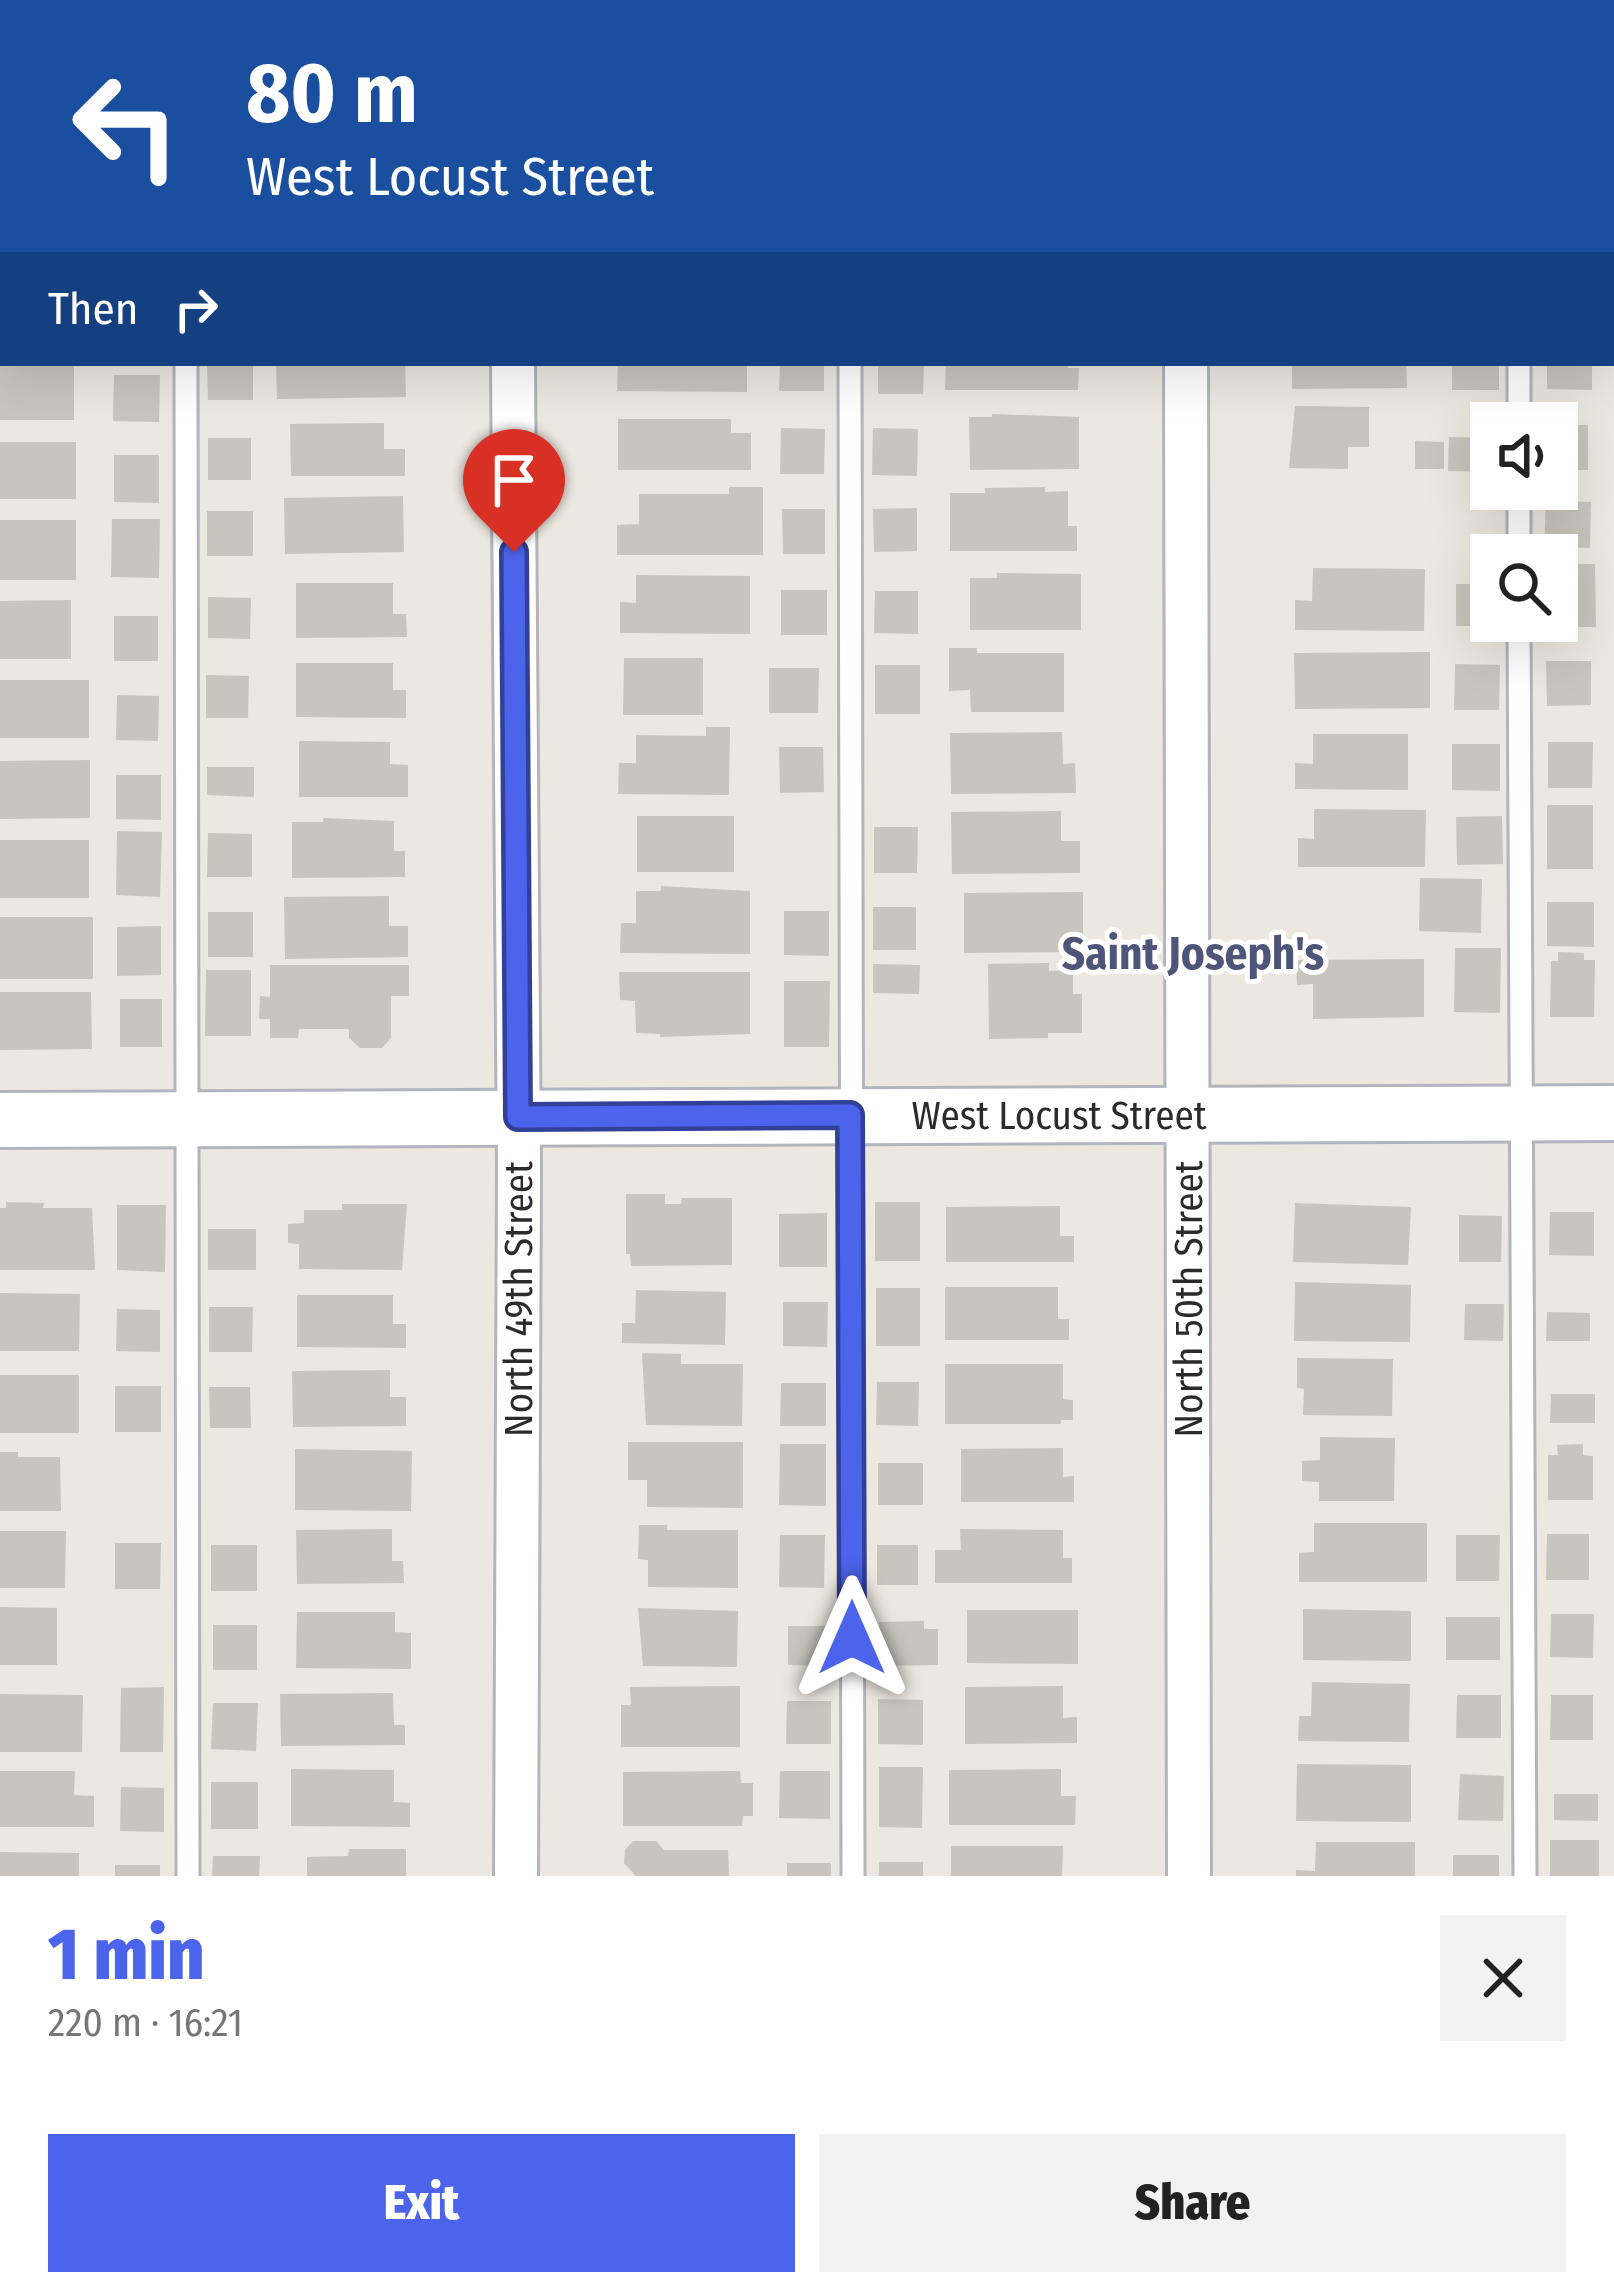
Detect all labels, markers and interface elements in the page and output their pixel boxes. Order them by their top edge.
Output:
text: 80 m [246,43,418,144]
icon: left [48,48,204,204]
text: West Locust Street [246,145,654,209]
icon: right [163,276,229,342]
text: Then [48,282,139,336]
map controls [1470,402,1578,642]
button: sound [1470,402,1578,510]
pin [463,429,565,552]
icon: arrive [481,447,547,513]
button: search [1470,534,1578,642]
district label: Saint Joseph's [1062,927,1324,981]
street label: West Locust Street [912,1093,1207,1139]
street label: North 50th Street [1166,1160,1212,1437]
street label: North 49th Street [496,1161,542,1437]
position arrow [789,1575,915,1701]
text: 1 min [48,1912,205,1998]
button: close [1440,1915,1566,2041]
text: 220 m · 16:21 [48,2000,243,2046]
button: Exit [48,2134,795,2272]
button: Share [819,2134,1566,2272]

